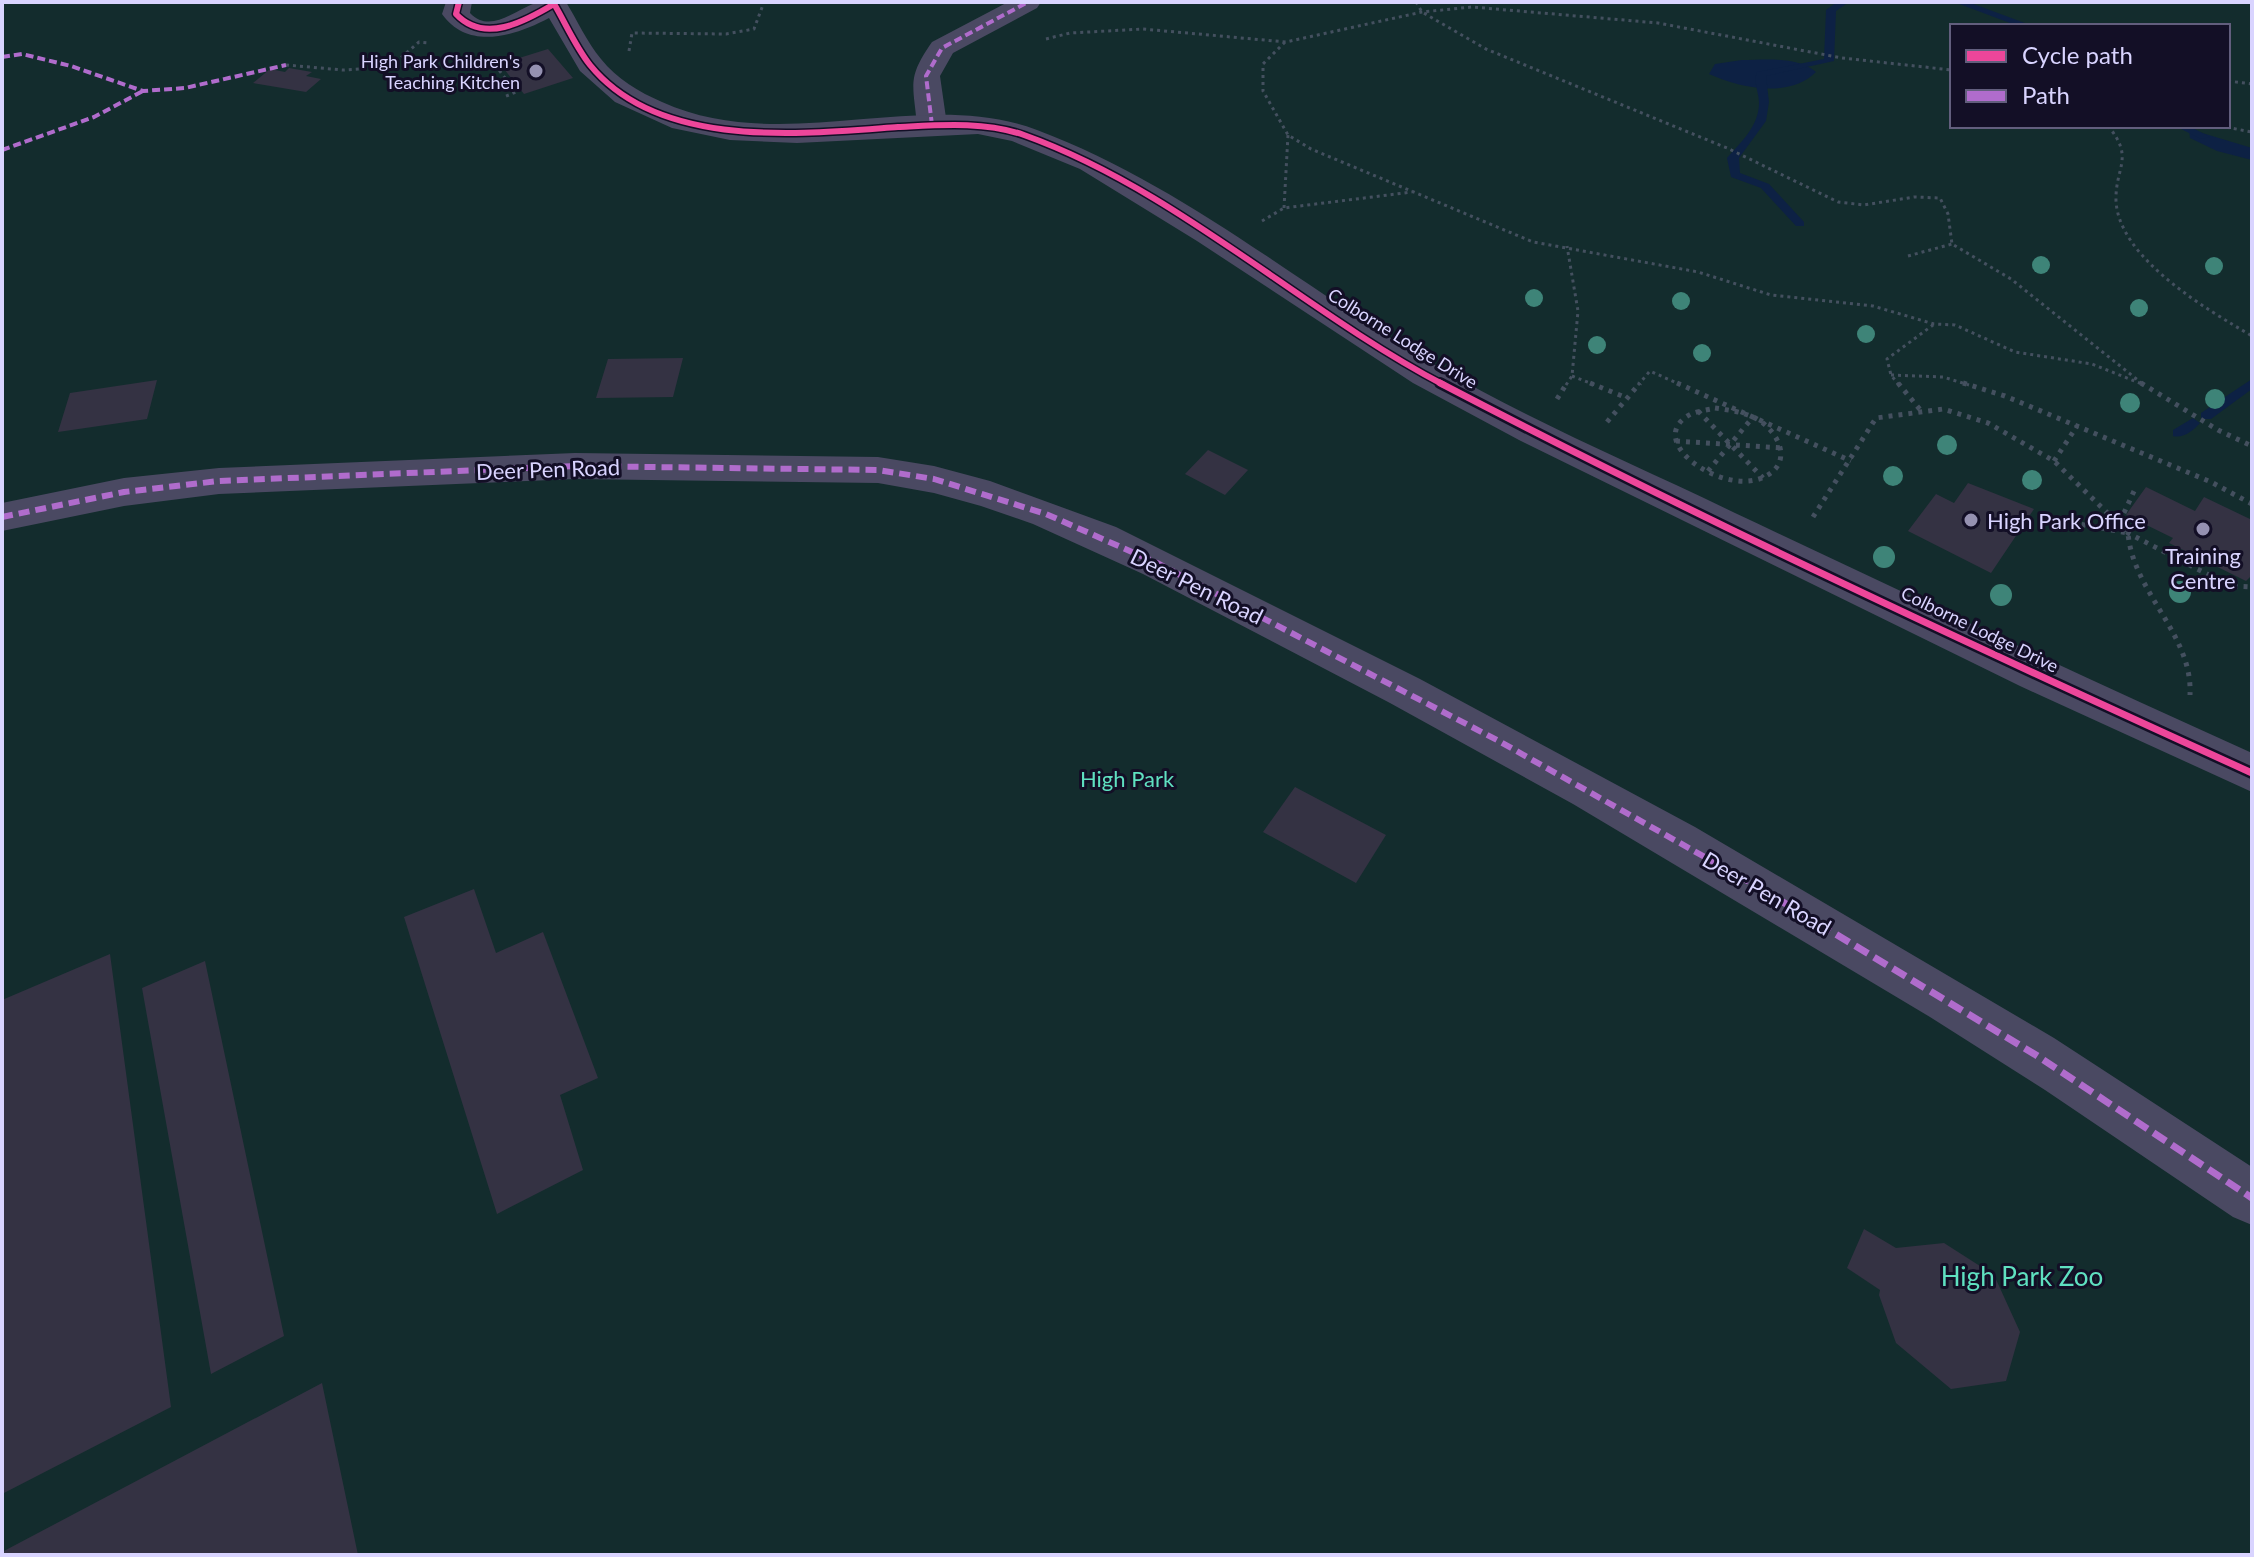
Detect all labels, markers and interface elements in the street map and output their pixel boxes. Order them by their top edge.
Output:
legend [1950,24,2230,128]
text: Cycle path [2022,40,2133,69]
place label: High Park Children's Teaching Kitchen [361,50,520,93]
marker: High Park Children's Teaching Kitchen [527,62,545,80]
text: Path [2022,80,2070,109]
street label: Colborne Lodge Drive [1324,283,1482,393]
street label: Deer Pen Road [476,453,620,485]
place label: High Park Office [1987,507,2146,534]
marker: High Park Office [1962,511,1980,529]
marker: Training Centre [2194,520,2212,538]
street label: Deer Pen Road [1126,542,1268,630]
place label: Training Centre [2165,542,2241,594]
street label: Colborne Lodge Drive [1898,581,2062,677]
park label: High Park [1080,765,1175,792]
street label: Deer Pen Road [1698,845,1836,941]
park label: High Park Zoo [1941,1260,2103,1292]

